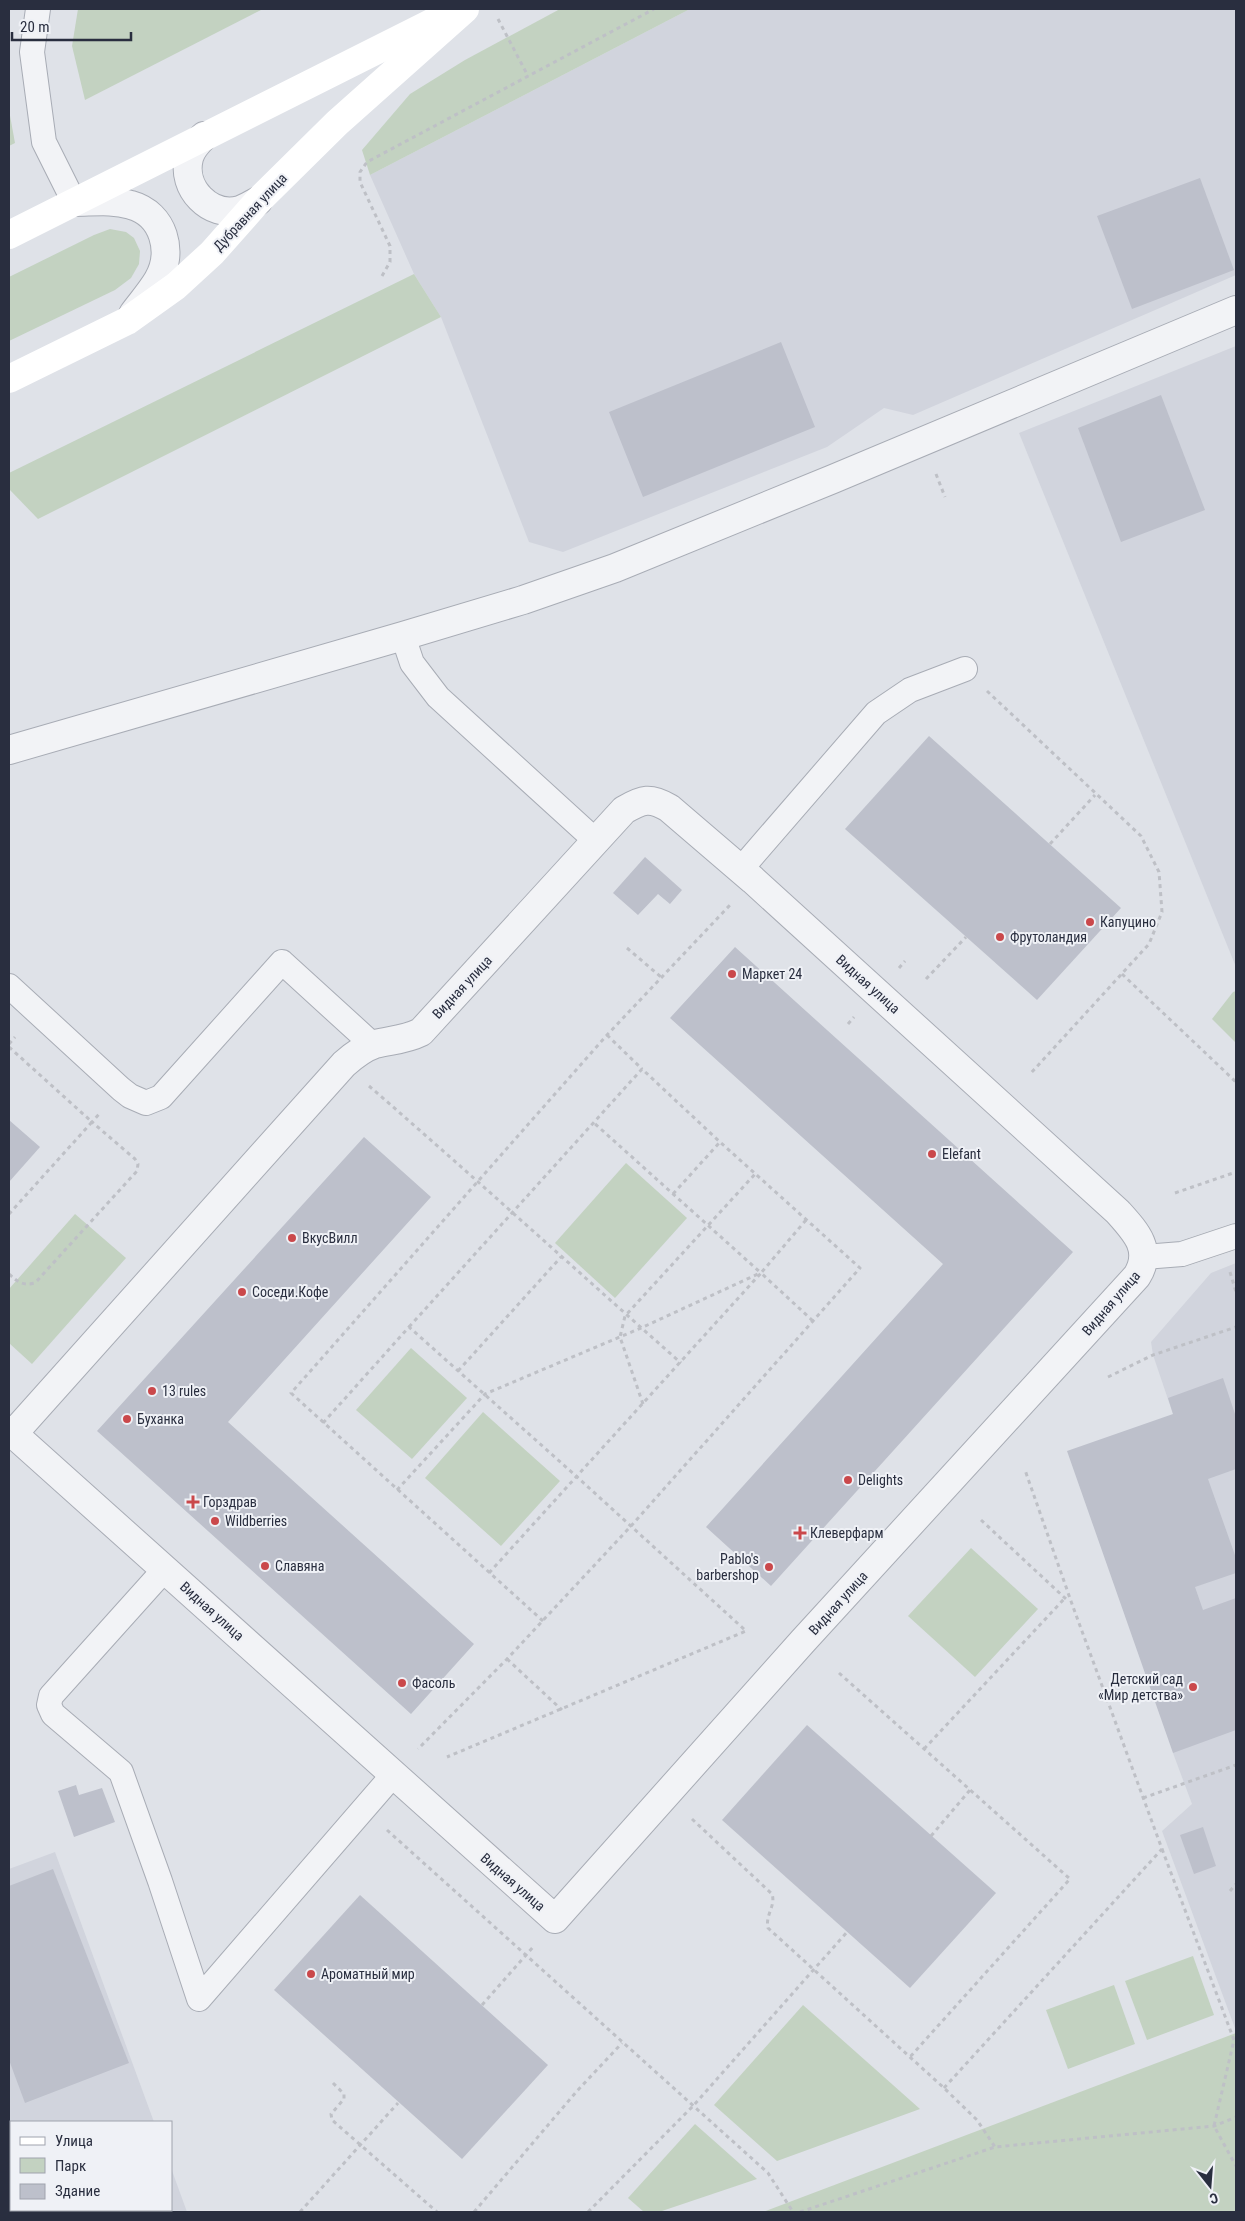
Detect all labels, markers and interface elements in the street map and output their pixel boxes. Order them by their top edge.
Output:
scale bar [12,10,131,42]
text: 20 m [20,18,50,36]
street label: Дубравная улица [210,170,290,254]
place label: Капуцино [1100,914,1156,930]
marker: Капуцино [1084,916,1096,928]
place label: Фрутоландия [1010,929,1087,945]
marker: Фрутоландия [994,931,1006,943]
street label: Видная улица [833,951,903,1017]
street label: Видная улица [429,952,495,1022]
place label: Маркет 24 [742,966,802,982]
marker: Маркет 24 [726,968,738,980]
place label: Elefant [942,1146,981,1162]
marker: Elefant [926,1148,938,1160]
place label: ВкусВилл [302,1230,358,1246]
marker: ВкусВилл [286,1232,298,1244]
street label: Видная улица [1079,1268,1143,1338]
place label: Соседи.Кофе [252,1284,329,1300]
marker: Соседи.Кофе [236,1286,248,1298]
place label: 13 rules [162,1383,206,1399]
marker: 13 rules [146,1385,158,1397]
place label: Буханка [137,1411,184,1427]
marker: Буханка [121,1413,133,1425]
place label: Delights [858,1472,903,1488]
marker: Delights [842,1474,854,1486]
place label: Горздрав [203,1494,257,1510]
marker: Горздрав [187,1496,199,1508]
place label: Wildberries [225,1513,287,1529]
marker: Wildberries [209,1515,221,1527]
place label: Клеверфарм [810,1525,884,1541]
marker: Клеверфарм [794,1527,806,1539]
place label: Pablo's barbershop [696,1551,759,1583]
place label: Славяна [275,1558,324,1574]
marker: Славяна [259,1560,271,1572]
marker: Pablo's barbershop [763,1561,775,1573]
street label: Видная улица [805,1568,871,1638]
street label: Видная улица [177,1578,247,1644]
place label: Детский сад «Мир детства» [1098,1671,1183,1703]
place label: Фасоль [412,1675,456,1691]
marker: Фасоль [396,1677,408,1689]
marker: Детский сад «Мир детства» [1187,1681,1199,1693]
street label: Видная улица [478,1850,548,1914]
place label: Ароматный мир [321,1966,415,1982]
marker: Ароматный мир [305,1968,317,1980]
legend [10,2121,172,2211]
text: Улица [55,2132,93,2150]
text: Парк [55,2157,86,2175]
north arrow [1185,2161,1235,2211]
text: Здание [55,2182,100,2200]
text: С [1208,2190,1220,2207]

